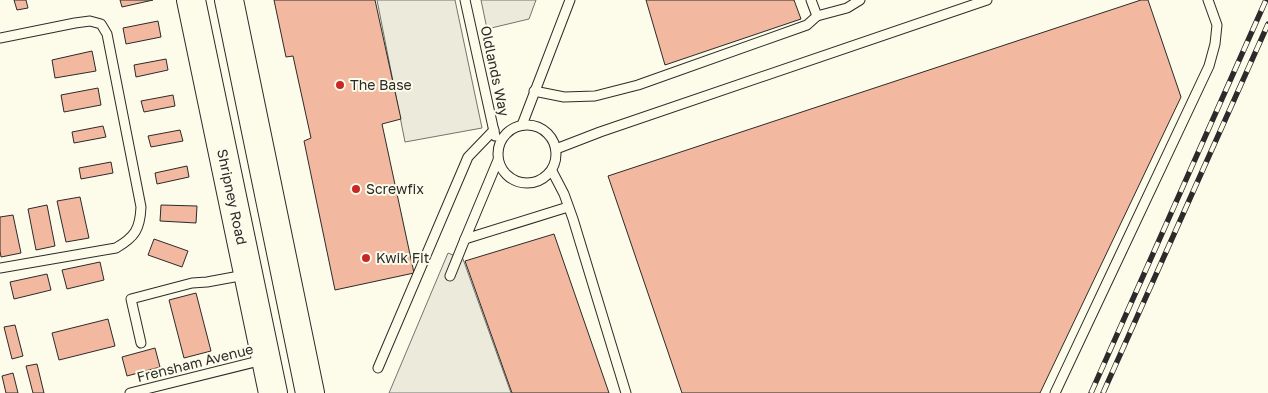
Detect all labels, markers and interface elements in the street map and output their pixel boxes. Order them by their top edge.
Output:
street label: Oldlands Way [478,24,513,118]
place label: The Base [350,76,412,93]
marker: The Base [334,79,346,91]
street label: Shripney Road [214,147,251,246]
place label: Screwfix [366,180,424,197]
marker: Screwfix [350,183,362,195]
place label: Kwik Fit [376,249,429,266]
marker: Kwik Fit [360,252,372,264]
street label: Frensham Avenue [135,340,255,385]

